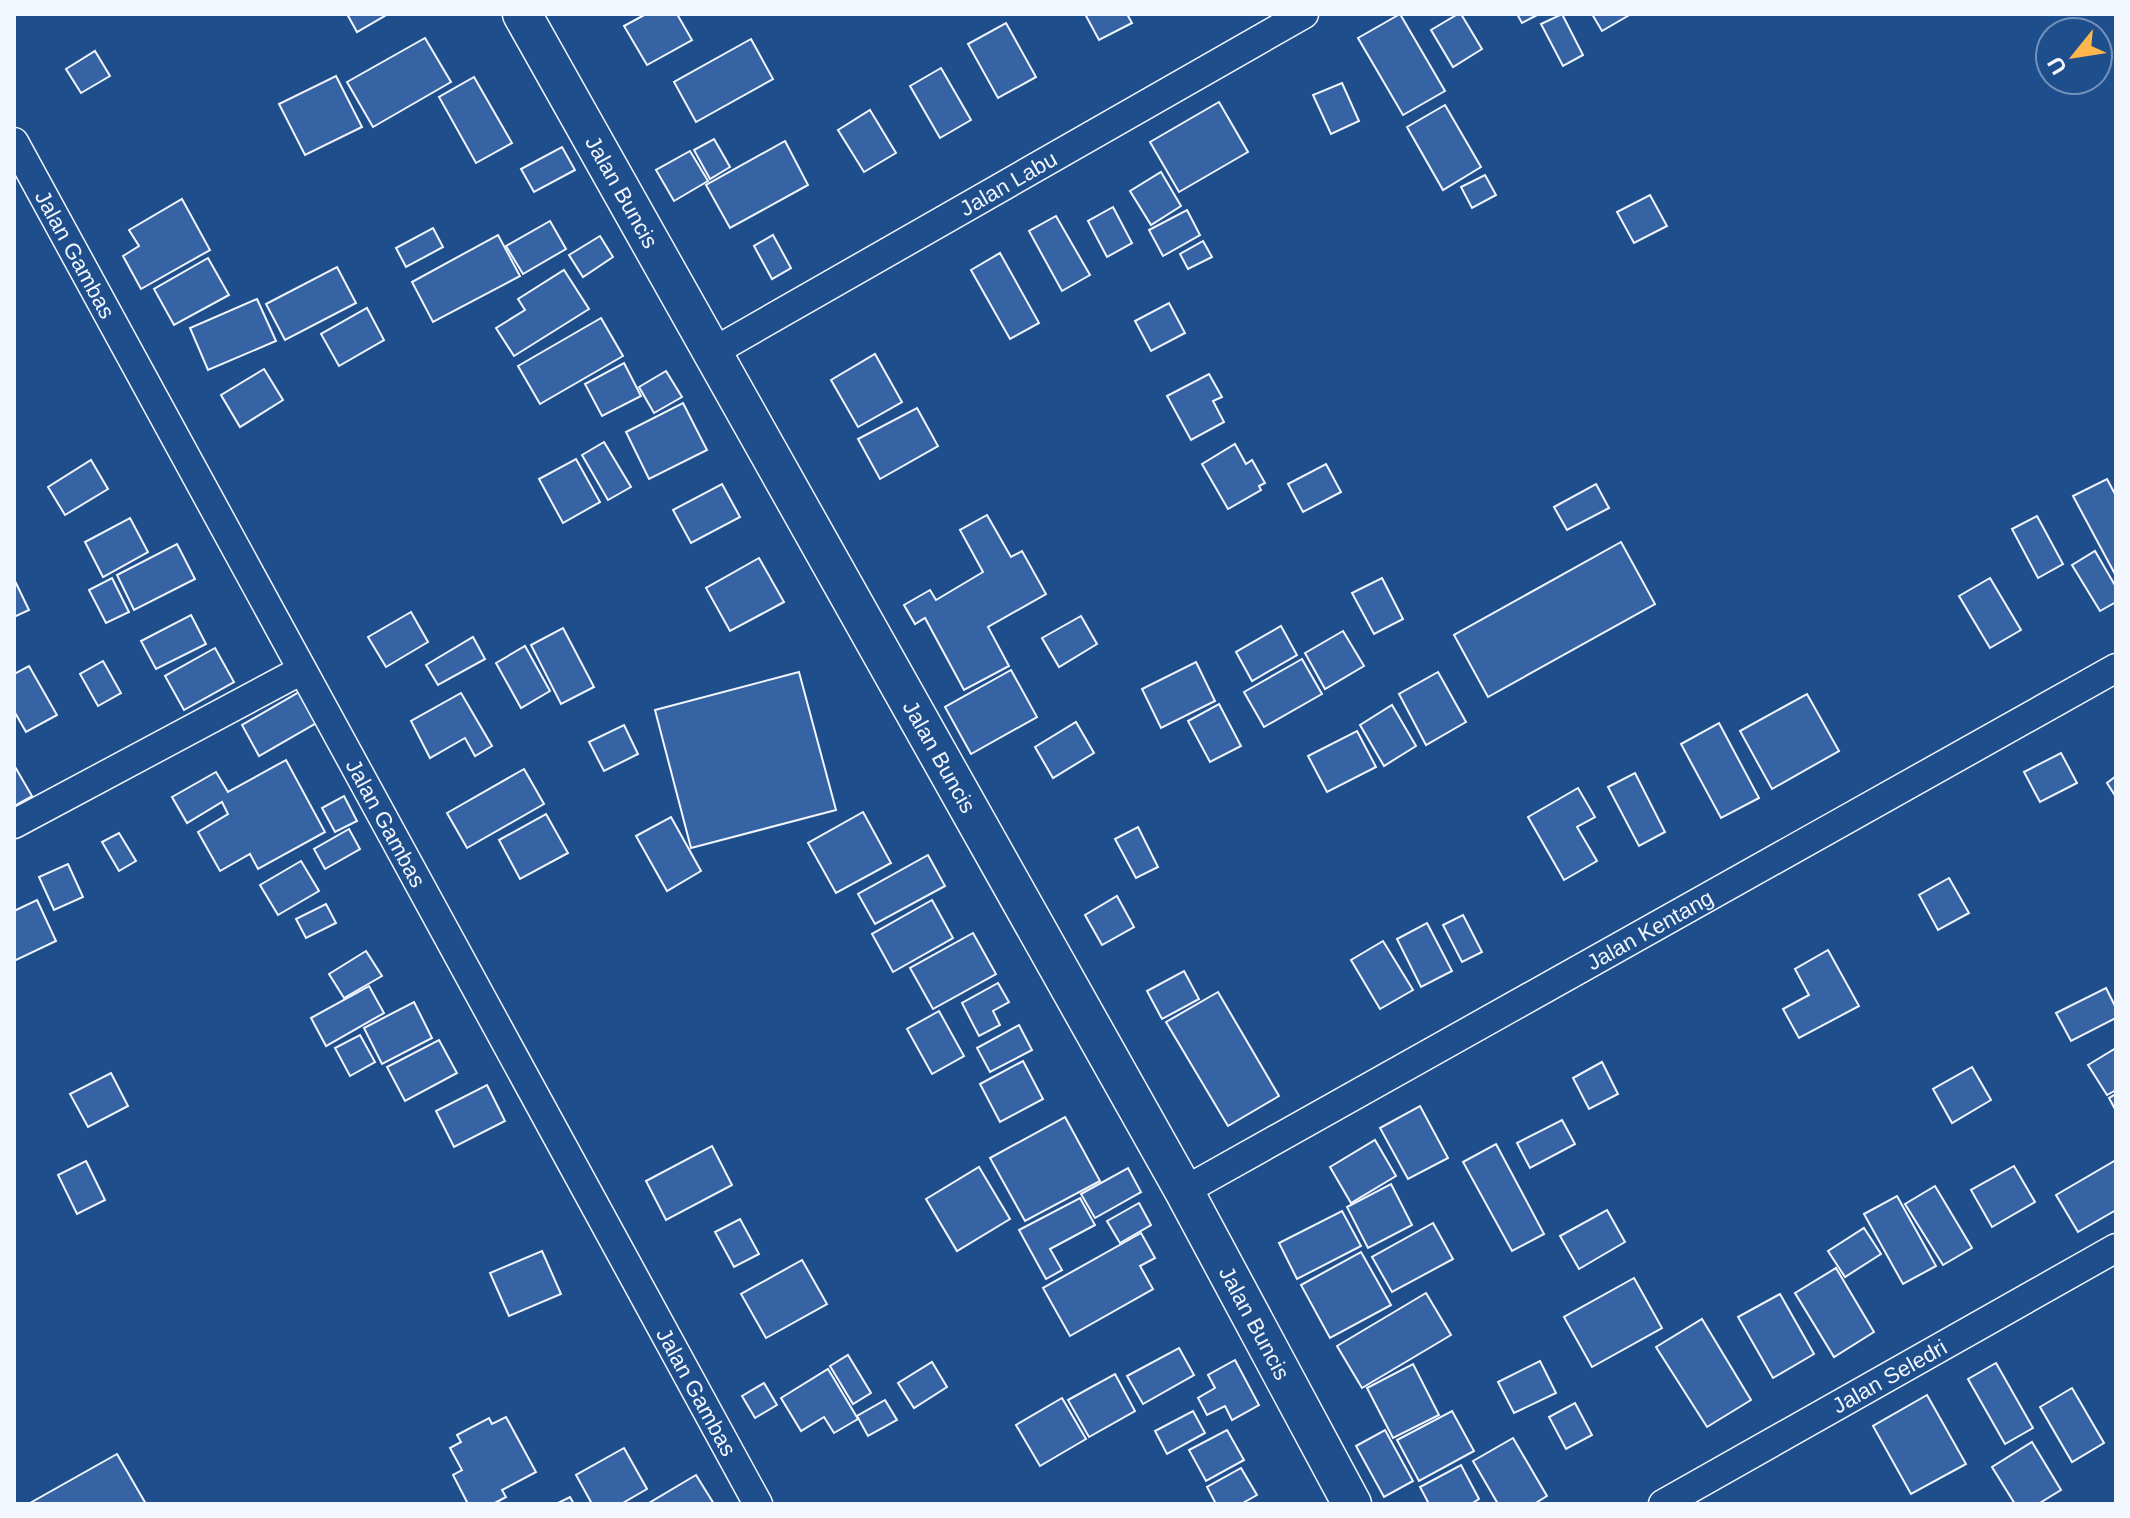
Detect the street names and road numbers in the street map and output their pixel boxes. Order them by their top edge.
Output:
street label: Jalan Buncis [580,132,663,253]
street label: Jalan Labu [955,146,1061,221]
street label: Jalan Gambas [30,186,120,323]
street label: Jalan Buncis [898,696,981,817]
street label: Jalan Gambas [341,755,431,892]
street label: Jalan Kentang [1582,885,1717,975]
street label: Jalan Buncis [1214,1262,1295,1384]
street label: Jalan Gambas [651,1324,741,1460]
street label: Jalan Seledri [1828,1334,1951,1419]

